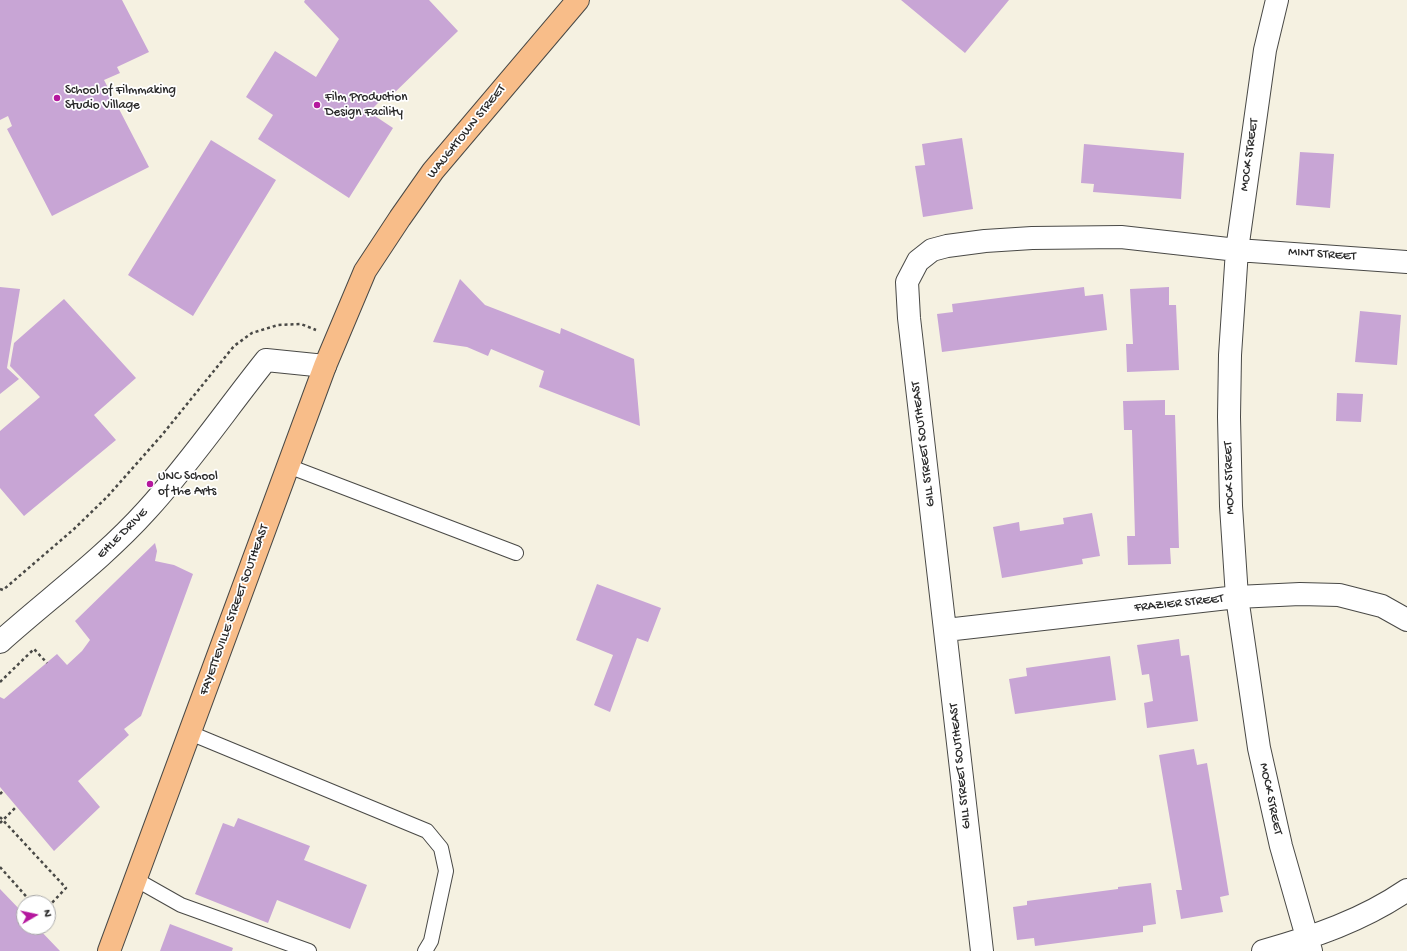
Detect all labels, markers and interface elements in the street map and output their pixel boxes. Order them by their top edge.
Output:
street label: WAUGHTOWN STREET [424,82,510,182]
place label: School of Filmmaking Studio Village [65,83,176,114]
place label: Film Production Design Facility [325,90,407,121]
marker: School of Filmmaking Studio Village [52,93,62,103]
marker: Film Production Design Facility [312,100,322,110]
street label: MOCK STREET [1237,118,1263,192]
street label: MINT STREET [1288,245,1356,265]
street label: GILL STREET SOUTHEAST [909,380,939,508]
street label: MOCK STREET [1221,441,1239,515]
place label: UNC School of the Arts [158,469,218,500]
marker: UNC School of the Arts [145,479,155,489]
street label: EHLE DRIVE [94,505,152,563]
street label: FAYETTEVILLE STREET SOUTHEAST [197,523,273,697]
street label: FRAZIER STREET [1134,592,1224,616]
street label: GILL STREET SOUTHEAST [947,702,975,830]
street label: MOCK STREET [1255,762,1285,836]
north arrow [16,895,56,935]
text: N [40,909,53,918]

